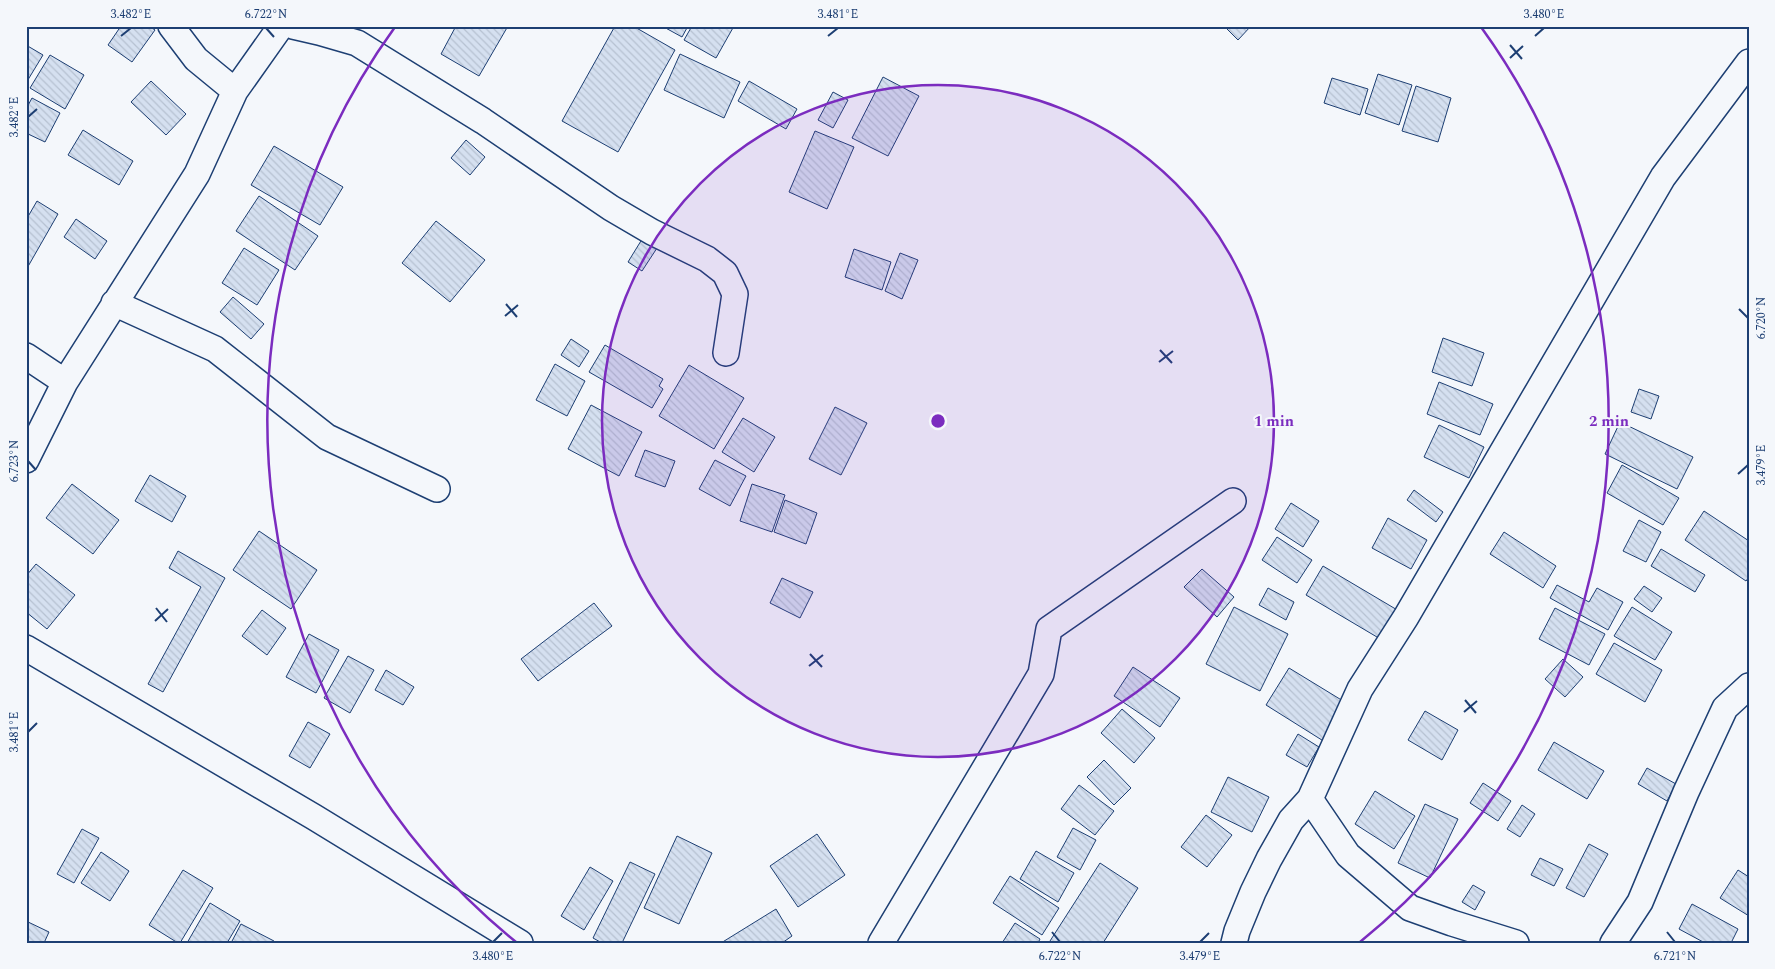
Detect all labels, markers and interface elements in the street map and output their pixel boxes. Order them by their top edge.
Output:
text: 3.482°E [111,5,151,24]
text: 6.722°N [245,5,287,24]
text: 3.481°E [818,5,858,24]
text: 3.480°E [1524,5,1564,24]
text: 3.482°E [5,97,24,137]
text: 6.720°N [1752,297,1771,339]
text: 1 min [1254,410,1294,433]
text: 2 min [1589,410,1629,433]
centre of rings [929,412,947,430]
text: 6.723°N [5,440,24,482]
text: 3.479°E [1752,445,1771,485]
text: 3.481°E [5,712,24,752]
text: 3.480°E [473,947,513,966]
text: 6.722°N [1039,947,1081,966]
text: 3.479°E [1180,947,1220,966]
text: 6.721°N [1654,947,1696,966]

